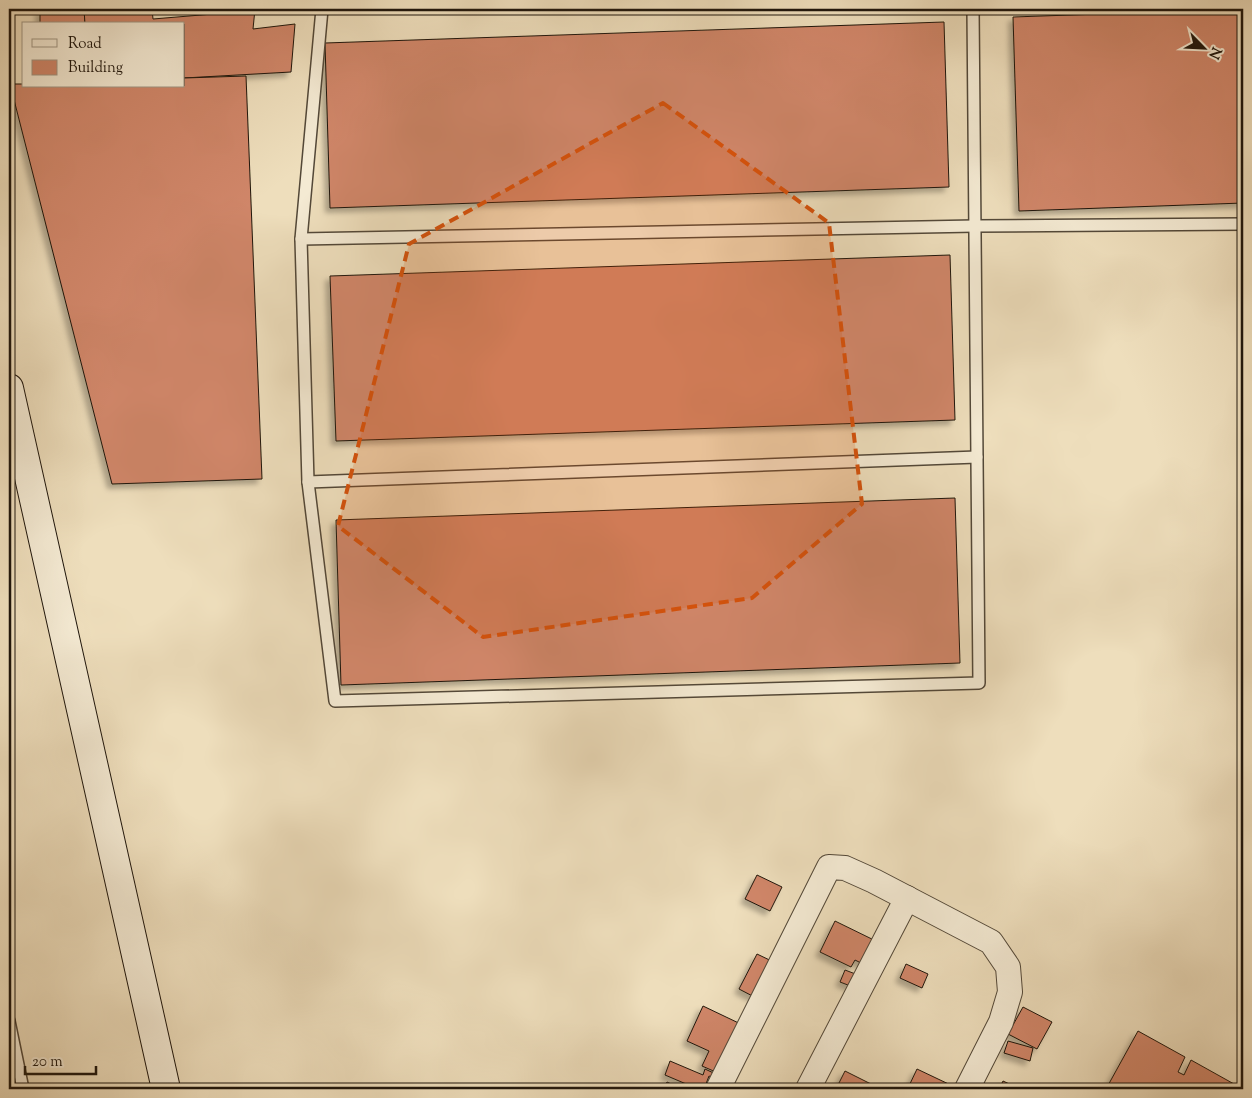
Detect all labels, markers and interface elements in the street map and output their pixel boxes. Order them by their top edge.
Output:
legend [22,22,185,88]
north arrow [1180,22,1230,72]
text: Road [68,34,102,55]
text: N [1203,43,1225,62]
text: Building [68,58,123,79]
scale bar [25,1043,96,1075]
text: 20 m [32,1052,63,1073]

